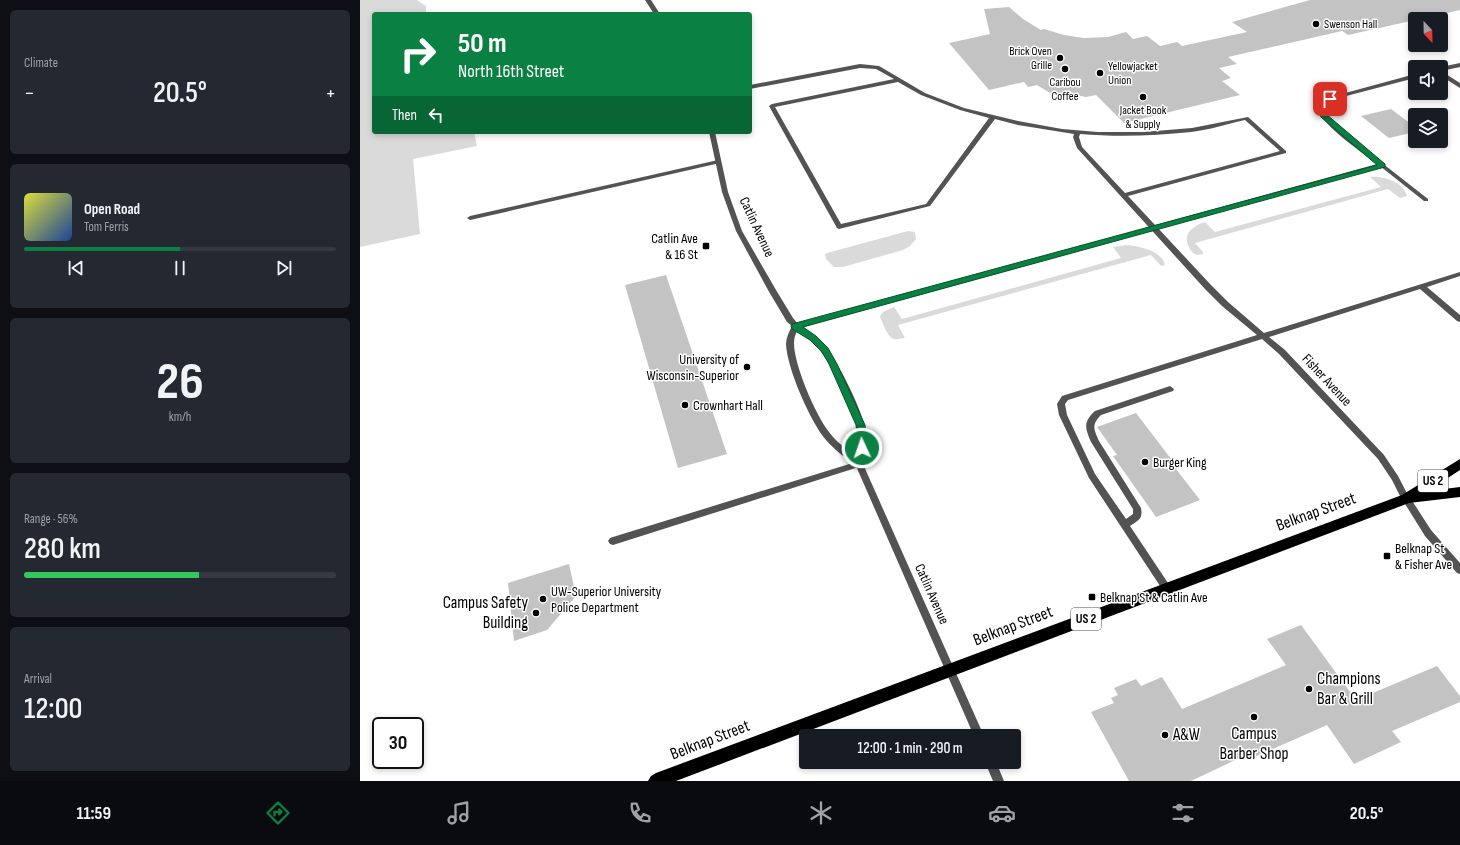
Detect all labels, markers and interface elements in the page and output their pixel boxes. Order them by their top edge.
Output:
north arrow [1408,12,1448,52]
map controls [1408,12,1448,148]
place label: Swenson Hall [1324,17,1377,32]
marker: Swenson Hall [1311,19,1321,29]
text: 50 m [458,27,507,60]
icon: right [392,28,444,80]
place label: Brick Oven Grille [1009,44,1052,73]
marker: Brick Oven Grille [1055,53,1065,63]
text: Climate [24,55,58,71]
place label: Yellowjacket Union [1108,59,1158,88]
button: sound [1408,60,1448,100]
text: North 16th Street [458,61,564,82]
marker: Caribou Coffee [1060,64,1070,74]
marker: Yellowjacket Union [1095,68,1105,78]
text: 20.5° [153,75,207,111]
place label: Caribou Coffee [1050,75,1080,104]
text: − [24,80,35,107]
text: + [325,80,336,107]
pin [1313,82,1347,116]
icon: arrive [1319,88,1341,110]
marker: Jacket Book & Supply [1138,92,1148,102]
place label: Jacket Book & Supply [1119,103,1167,132]
icon: left [425,104,447,126]
text: Then [392,106,417,125]
button: layers [1408,108,1448,148]
street label: Catlin Avenue [736,194,778,260]
text: Open Road [84,200,140,219]
text: Tom Ferris [84,219,129,235]
place label: Catlin Ave & 16 St [651,230,698,263]
marker: Catlin Ave & 16 St [701,241,711,251]
icon: previous [65,257,87,279]
icon: pause [169,257,191,279]
icon: next [273,257,295,279]
street label: Fisher Avenue [1299,350,1355,410]
text: 26 [156,351,204,414]
place label: University of Wisconsin-Superior [647,351,740,384]
marker: University of Wisconsin-Superior [742,362,752,372]
place label: Crownhart Hall [693,397,763,414]
marker: Crownhart Hall [680,400,690,410]
text: km/h [169,409,191,425]
position arrow [841,427,883,469]
place label: Burger King [1153,454,1207,471]
marker: Burger King [1140,457,1150,467]
road number: US 2 [1418,470,1448,492]
street label: Belknap Street [1273,488,1359,536]
text: Range · 56% [24,511,78,527]
text: 280 km [24,531,101,567]
place label: Belknap St & Fisher Ave [1395,540,1452,573]
marker: Belknap St & Fisher Ave [1382,551,1392,561]
street label: Catlin Avenue [911,561,953,627]
place label: UW-Superior University Police Department [551,583,662,616]
place label: Belknap St & Catlin Ave [1100,589,1208,606]
marker: Belknap St & Catlin Ave [1087,592,1097,602]
place label: Campus Safety Building [443,593,528,633]
marker: UW-Superior University Police Department [538,594,548,604]
street label: Belknap Street [970,602,1056,650]
marker: Campus Safety Building [531,608,541,618]
road number: US 2 [1071,608,1101,630]
place label: Champions Bar & Grill [1317,669,1381,709]
text: Arrival [24,671,52,687]
marker: Champions Bar & Grill [1304,684,1314,694]
text: 12:00 [24,691,82,727]
marker: Campus Barber Shop [1249,712,1259,722]
street label: Belknap Street [667,716,753,764]
speed limit sign: 30 [372,717,424,769]
place label: Campus Barber Shop [1219,724,1289,764]
place label: A&W [1172,725,1200,745]
marker: A&W [1160,730,1170,740]
text: 12:00 · 1 min · 290 m [857,739,963,758]
icon: directions [264,799,292,827]
icon: music [445,799,473,827]
icon: phone [626,799,654,827]
icon: climate [807,799,835,827]
icon: car [988,799,1016,827]
icon: filters [1169,799,1197,827]
text: 11:59 [76,803,111,824]
text: 20.5° [1350,803,1384,824]

